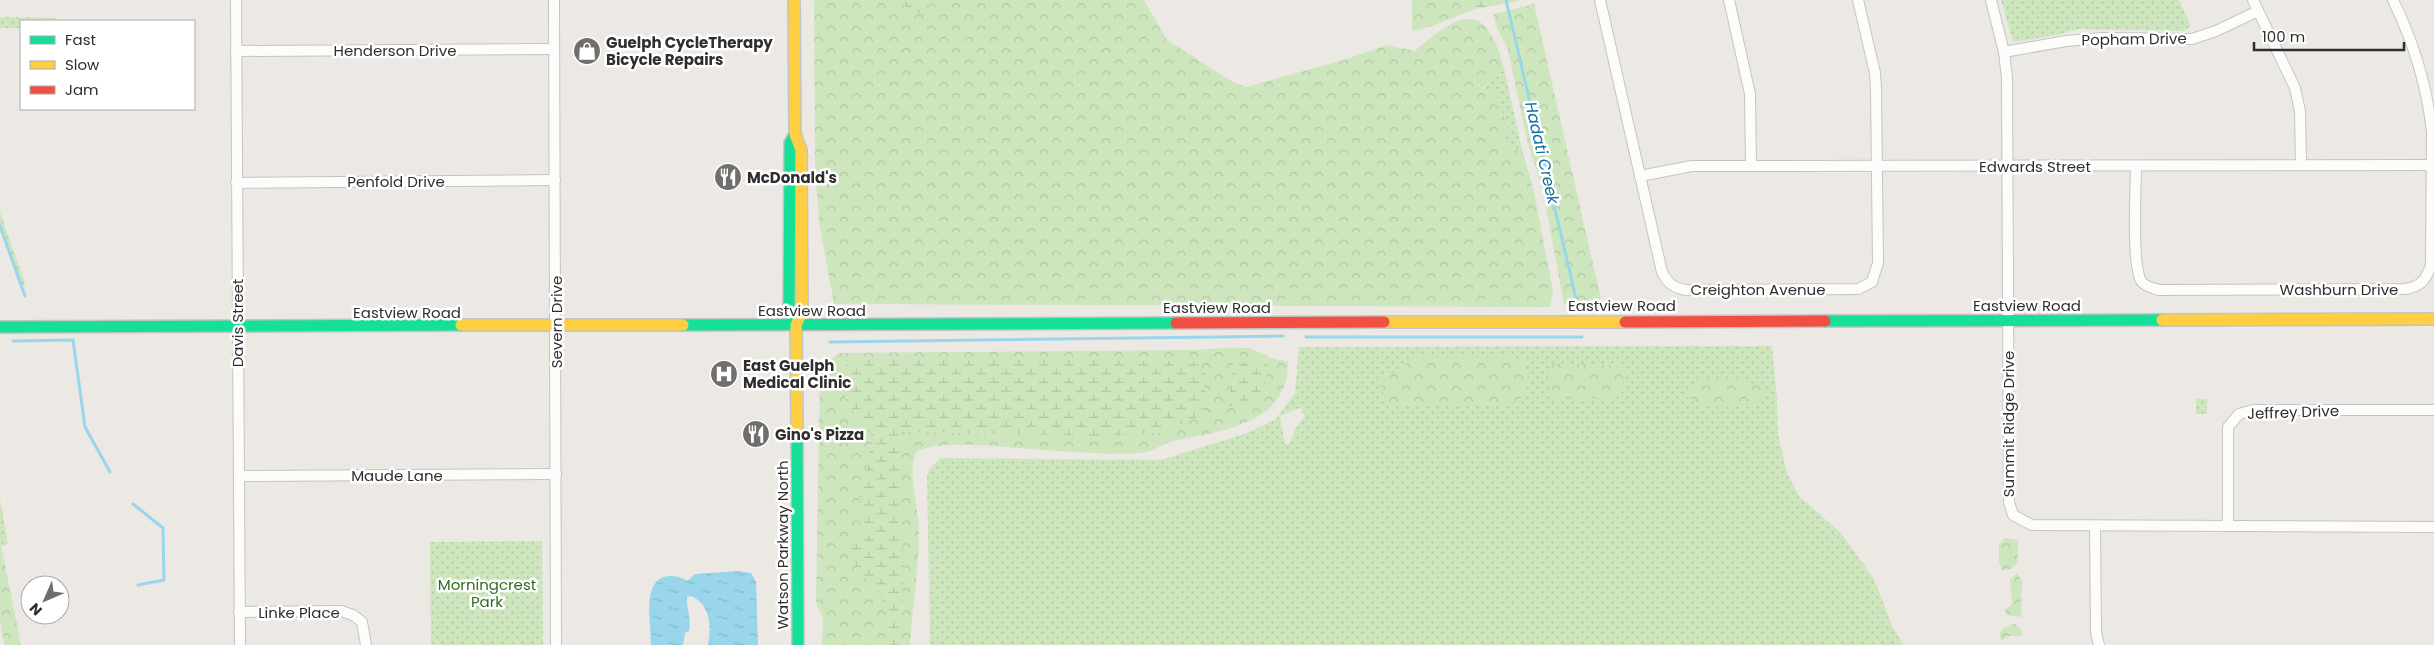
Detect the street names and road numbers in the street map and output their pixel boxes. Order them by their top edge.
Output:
street label: Popham Drive [2081,28,2187,50]
street label: Henderson Drive [334,40,456,61]
street label: Edwards Street [1979,156,2091,177]
street label: Penfold Drive [347,171,445,192]
street label: Severn Drive [546,276,567,368]
street label: Davis Street [227,279,248,367]
street label: Creighton Avenue [1691,279,1825,300]
street label: Washburn Drive [2280,279,2398,300]
street label: Eastview Road [1568,295,1676,316]
street label: Eastview Road [1973,295,2081,316]
street label: Eastview Road [1163,297,1271,318]
street label: Eastview Road [758,300,866,321]
street label: Eastview Road [353,302,461,323]
street label: Summit Ridge Drive [1998,351,2019,497]
street label: Jeffrey Drive [2247,400,2339,424]
street label: Watson Parkway North [772,460,793,630]
street label: Maude Lane [351,465,443,486]
street label: Linke Place [258,602,340,623]

